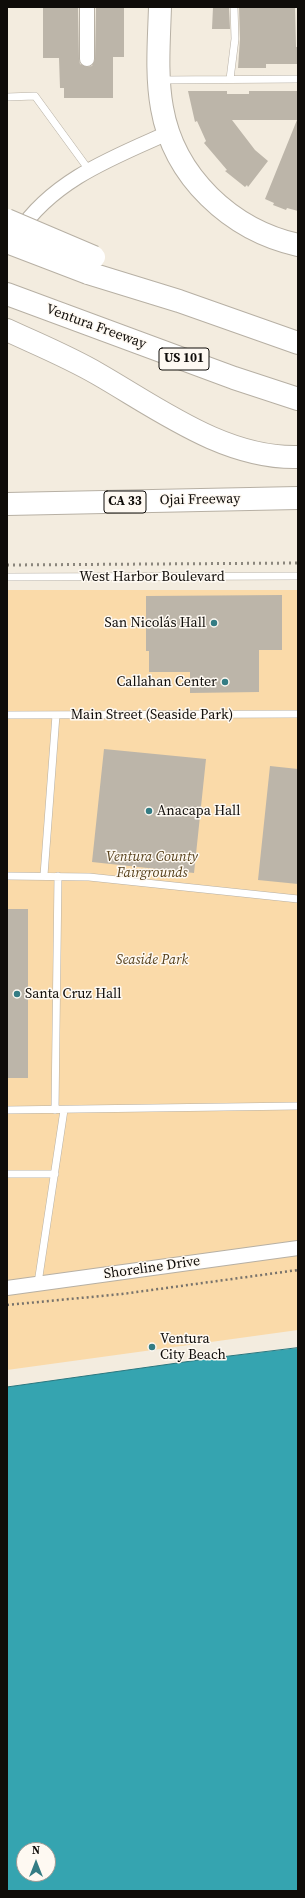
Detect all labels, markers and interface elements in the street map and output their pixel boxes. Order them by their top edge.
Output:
street label: Ventura Freeway [44,301,148,353]
road number: US 101 [159,348,209,370]
road number: CA 33 [104,491,146,513]
street label: Ojai Freeway [160,491,240,509]
street label: West Harbor Boulevard [79,569,225,585]
place label: San Nicolás Hall [104,615,206,631]
marker: San Nicolás Hall [209,618,219,628]
place label: Callahan Center [116,674,217,690]
marker: Callahan Center [220,677,230,687]
street label: Main Street (Seaside Park) [71,707,233,723]
place label: Anacapa Hall [157,803,240,819]
marker: Anacapa Hall [144,806,154,816]
park label: Ventura County Fairgrounds [106,849,198,882]
park label: Seaside Park [116,952,188,968]
place label: Santa Cruz Hall [25,986,121,1002]
marker: Santa Cruz Hall [12,989,22,999]
street label: Shoreline Drive [103,1253,201,1283]
place label: Ventura City Beach [160,1331,226,1364]
marker: Ventura City Beach [147,1342,157,1352]
north arrow [16,1842,56,1882]
text: N [32,1843,40,1858]

